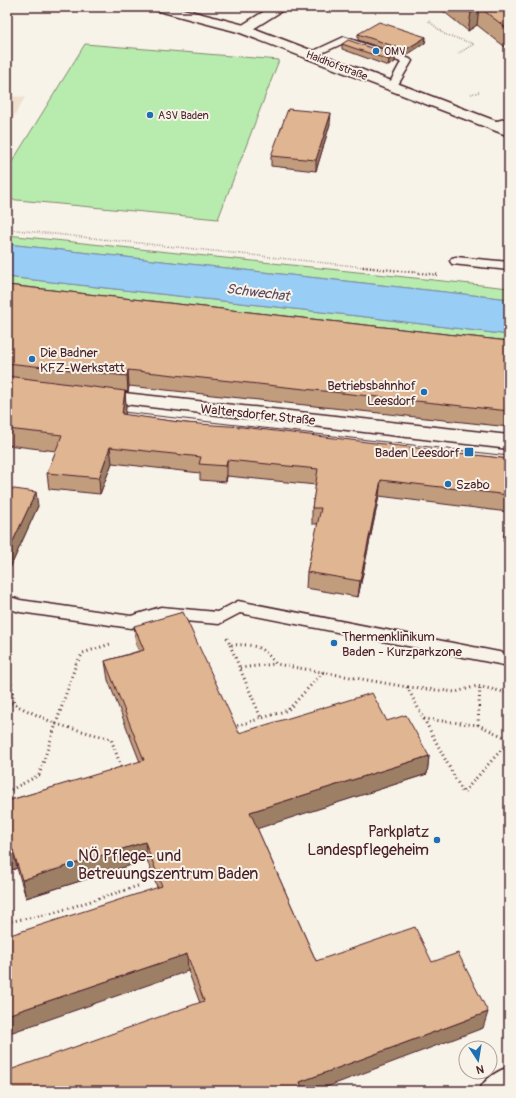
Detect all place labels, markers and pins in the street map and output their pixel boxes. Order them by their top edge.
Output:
place label: OMV [384,45,406,58]
marker: OMV [371,46,381,56]
place label: ASV Baden [158,109,209,122]
marker: ASV Baden [145,110,155,120]
place label: Die Badner KFZ-Werkstatt [40,345,126,376]
marker: Die Badner KFZ-Werkstatt [27,354,37,364]
place label: Betriebsbahnhof Leesdorf [327,378,417,409]
marker: Betriebsbahnhof Leesdorf [419,387,429,397]
place label: Baden Leesdorf [375,445,461,461]
marker: Baden Leesdorf [463,446,475,458]
place label: Szabo [456,477,490,493]
marker: Szabo [443,479,453,489]
place label: Thermenklinikum Baden - Kurzparkzone [342,629,463,660]
marker: Thermenklinikum Baden - Kurzparkzone [329,638,339,648]
place label: Parkplatz Landespflegeheim [307,822,429,860]
marker: Parkplatz Landespflegeheim [432,835,442,845]
place label: NÖ Pflege- und Betreuungszentrum Baden [78,846,258,884]
marker: NÖ Pflege- und Betreuungszentrum Baden [65,859,75,869]

